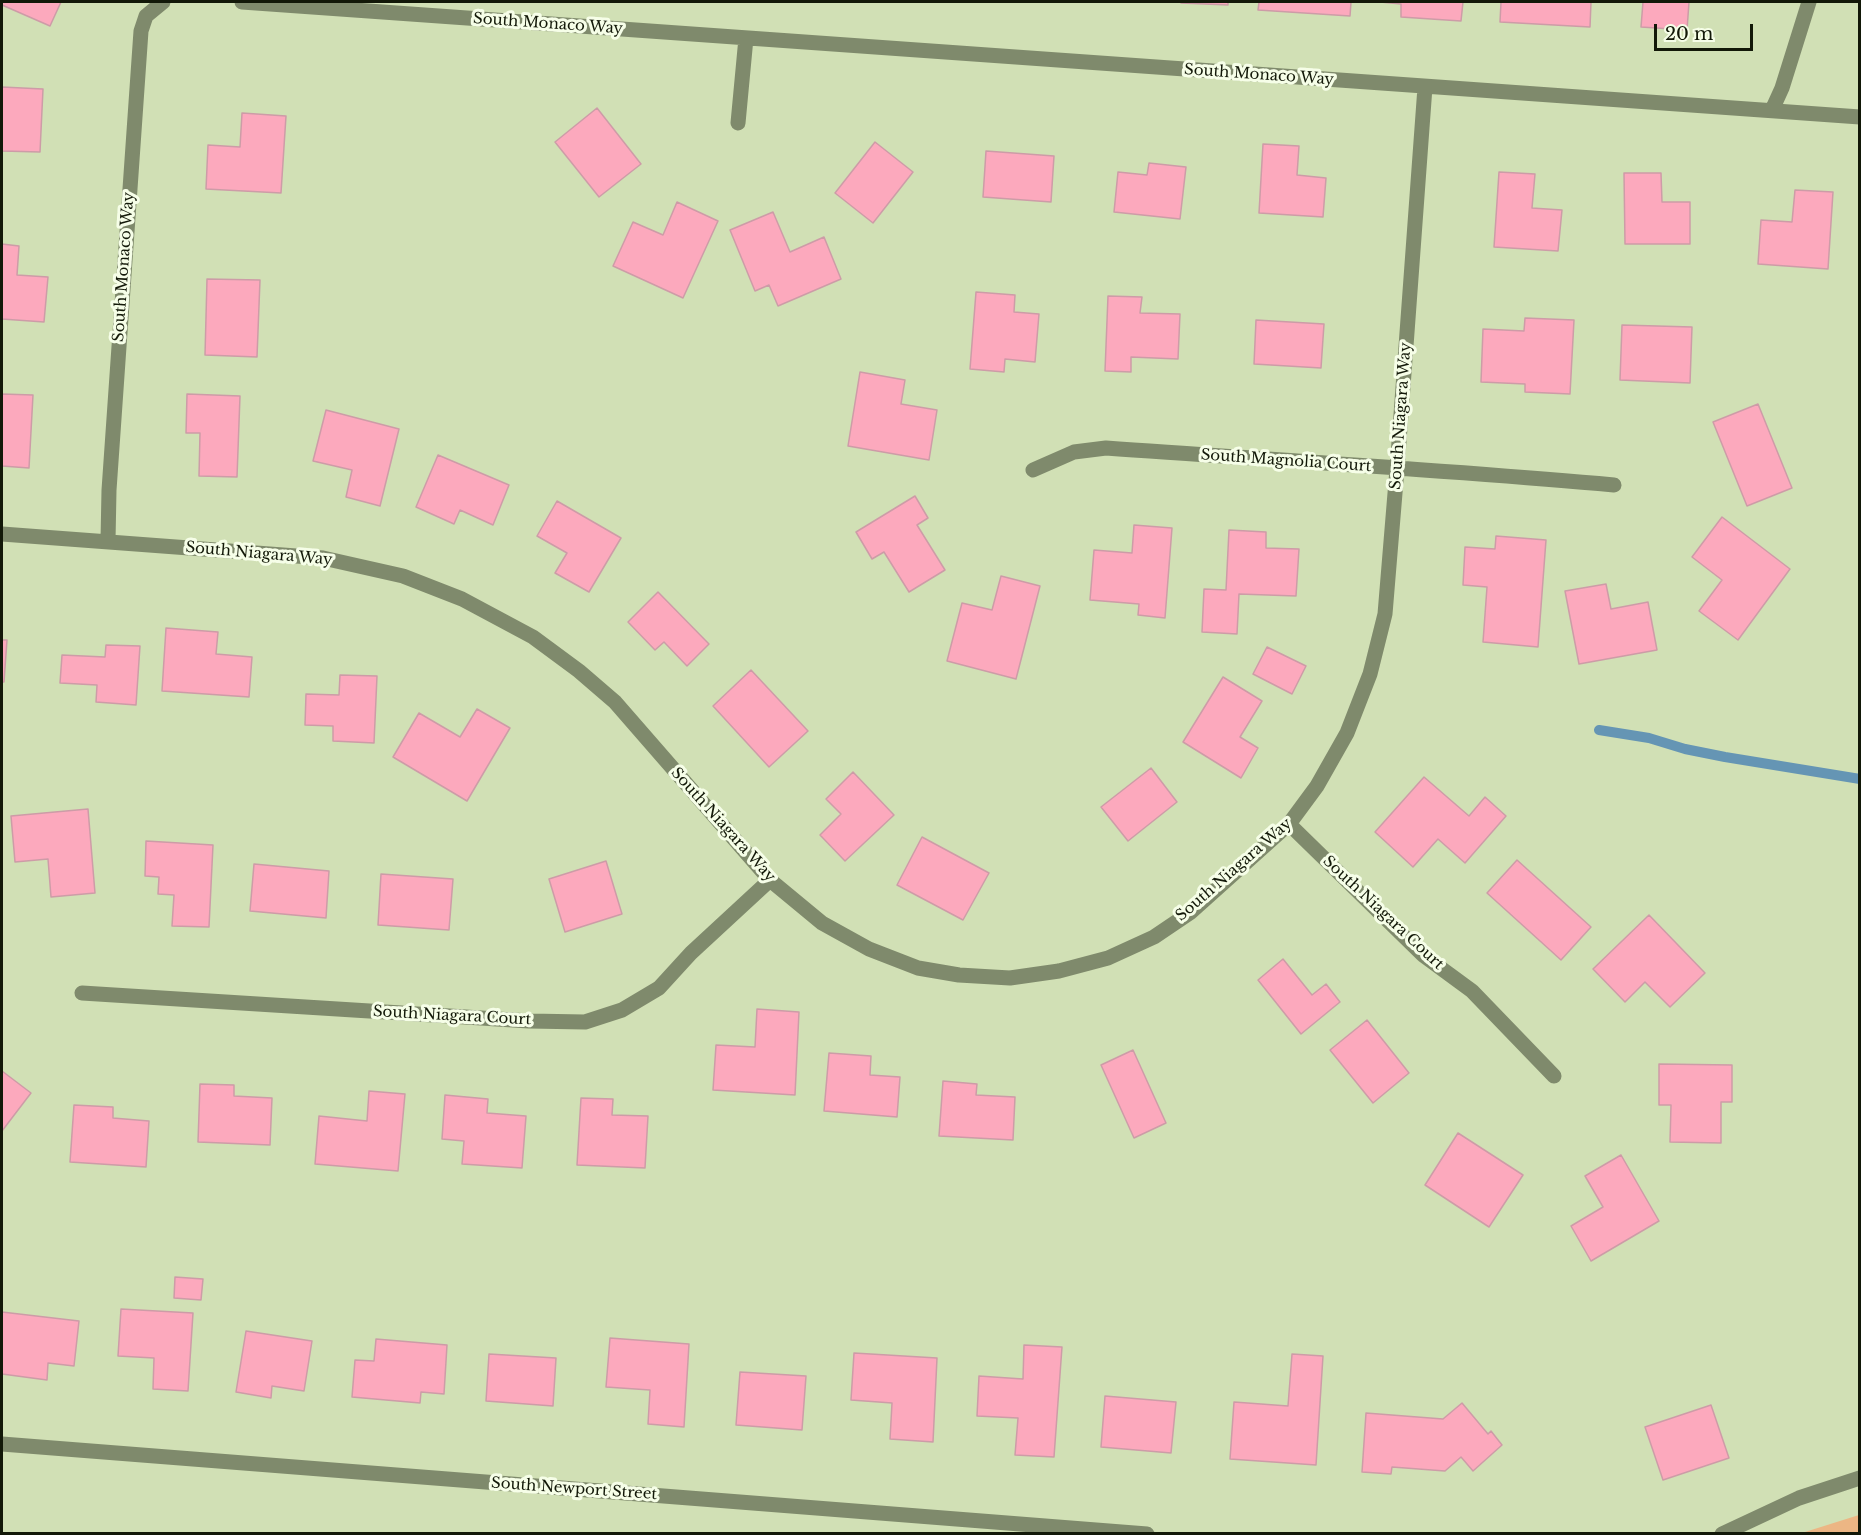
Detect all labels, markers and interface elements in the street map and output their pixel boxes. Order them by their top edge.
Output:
street label: South Monaco Way [472,10,624,38]
scale bar [1657,12,1756,50]
text: 20 m [1665,23,1713,45]
street label: South Monaco Way [1183,61,1335,89]
street label: South Monaco Way [110,191,138,343]
street label: South Niagara Way [1387,342,1415,490]
street label: South Magnolia Court [1200,446,1372,476]
street label: South Niagara Way [185,539,333,569]
street label: South Niagara Way [667,764,779,886]
street label: South Niagara Way [1172,815,1296,925]
street label: South Niagara Court [1319,852,1447,974]
street label: South Niagara Court [372,1003,532,1029]
street label: South Newport Street [490,1474,658,1504]

